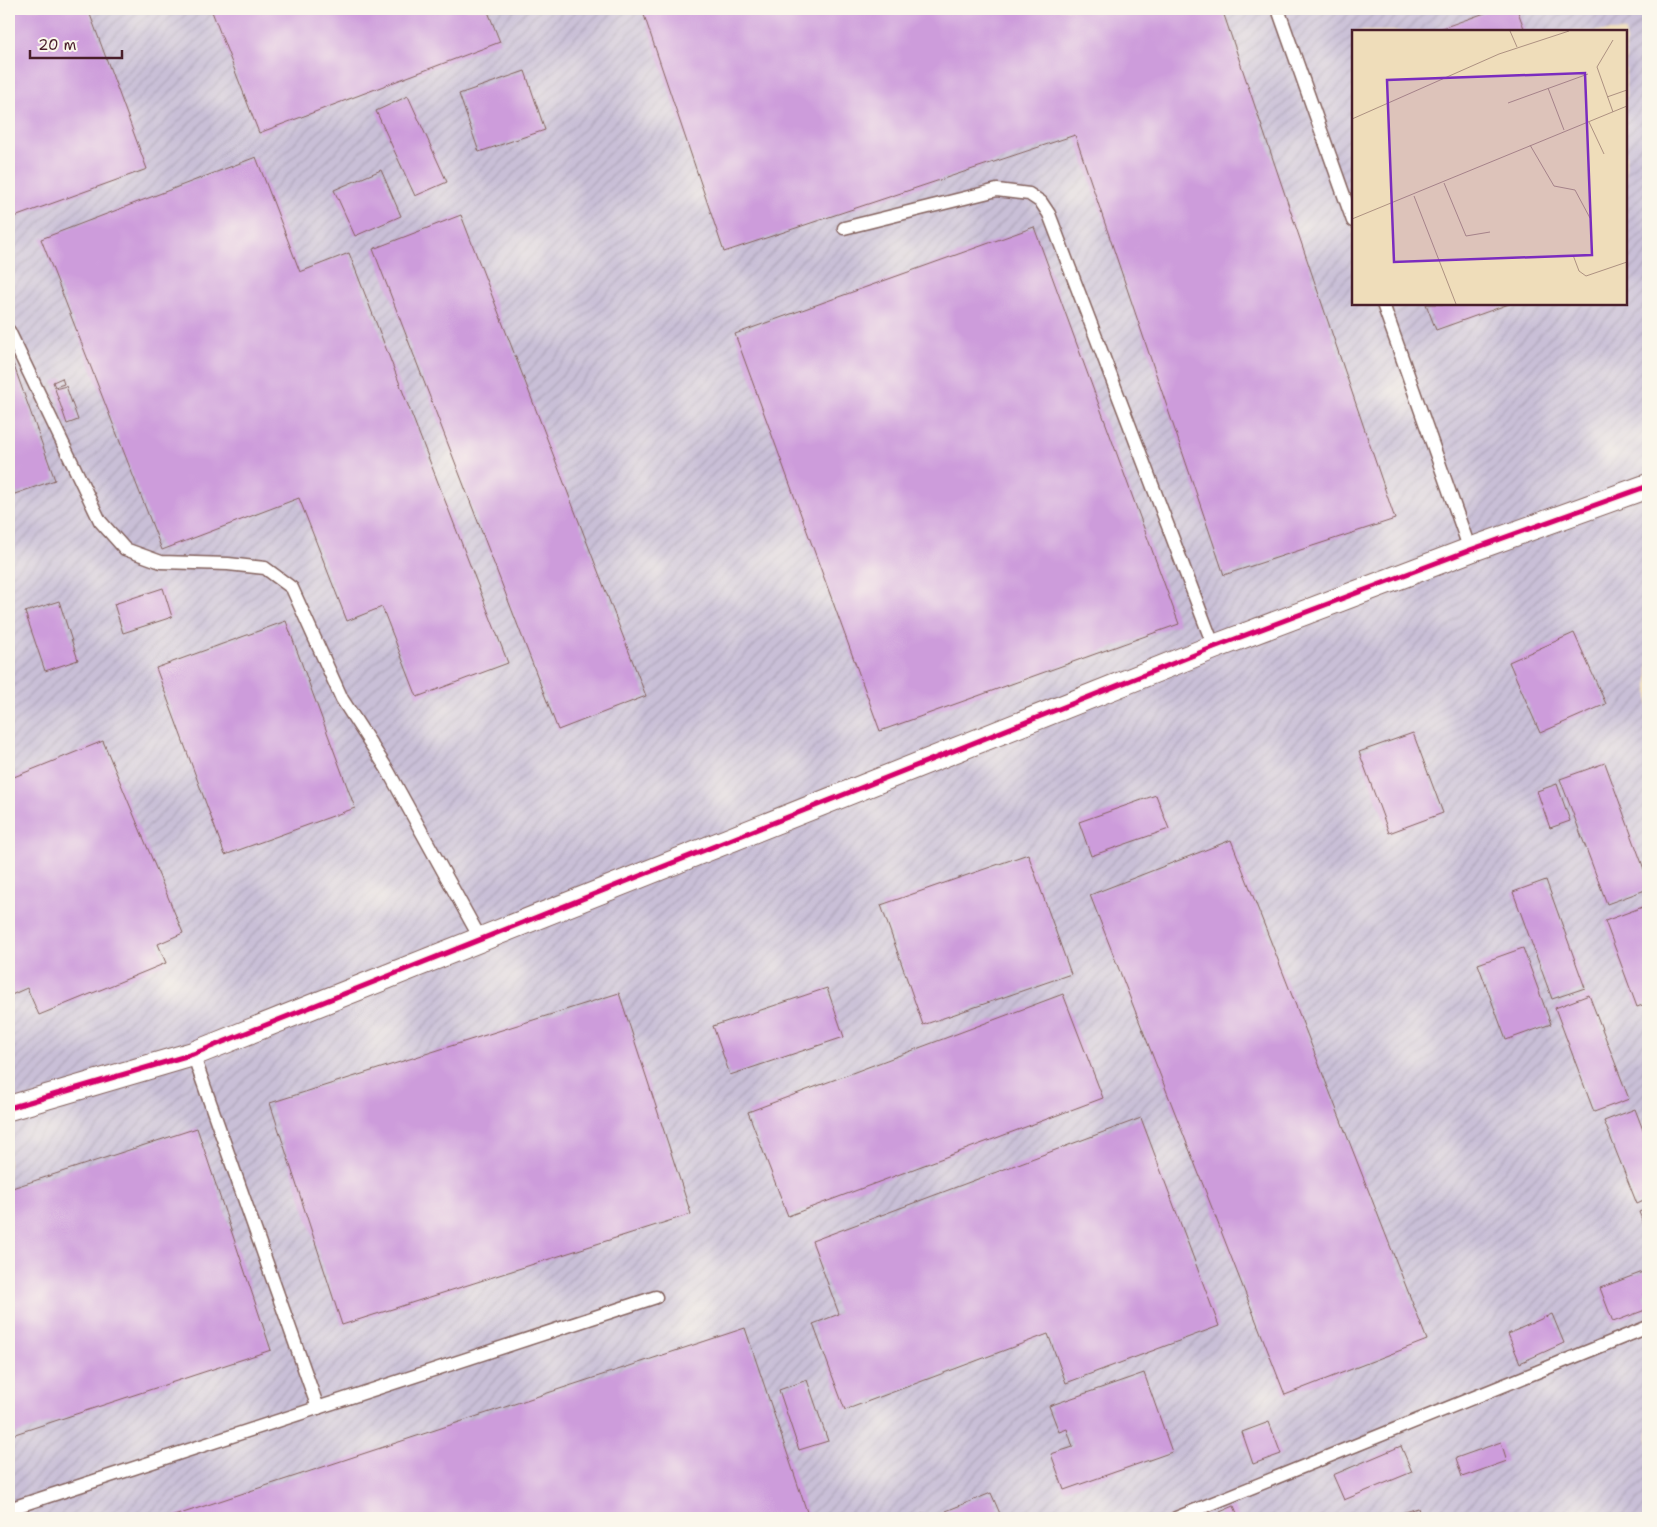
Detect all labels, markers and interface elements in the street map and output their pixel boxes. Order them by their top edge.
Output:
scale bar [30,28,122,60]
inset map [1352,30,1627,305]
text: 20 m [38,35,77,55]

